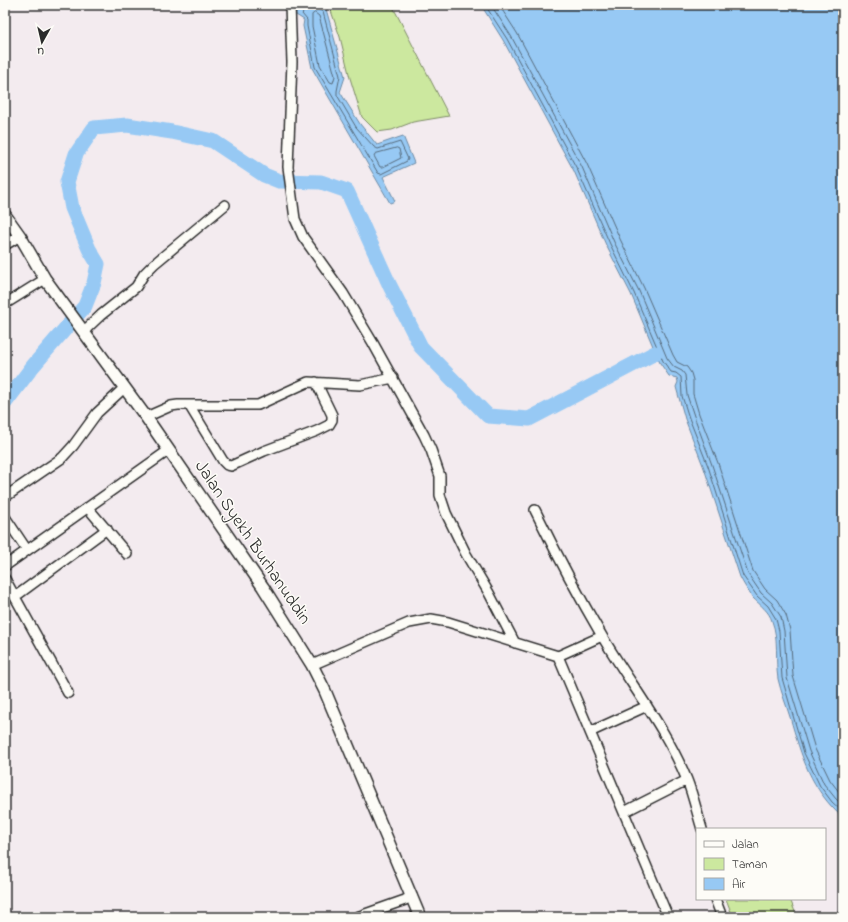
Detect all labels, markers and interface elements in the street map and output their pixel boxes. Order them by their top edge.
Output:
north arrow [22,22,62,62]
text: U [36,42,45,59]
street label: Jalan Syekh Burhanuddin [187,456,317,630]
legend [696,828,826,900]
text: Jalan [732,836,759,854]
text: Taman [732,856,767,874]
text: Air [732,876,746,894]

